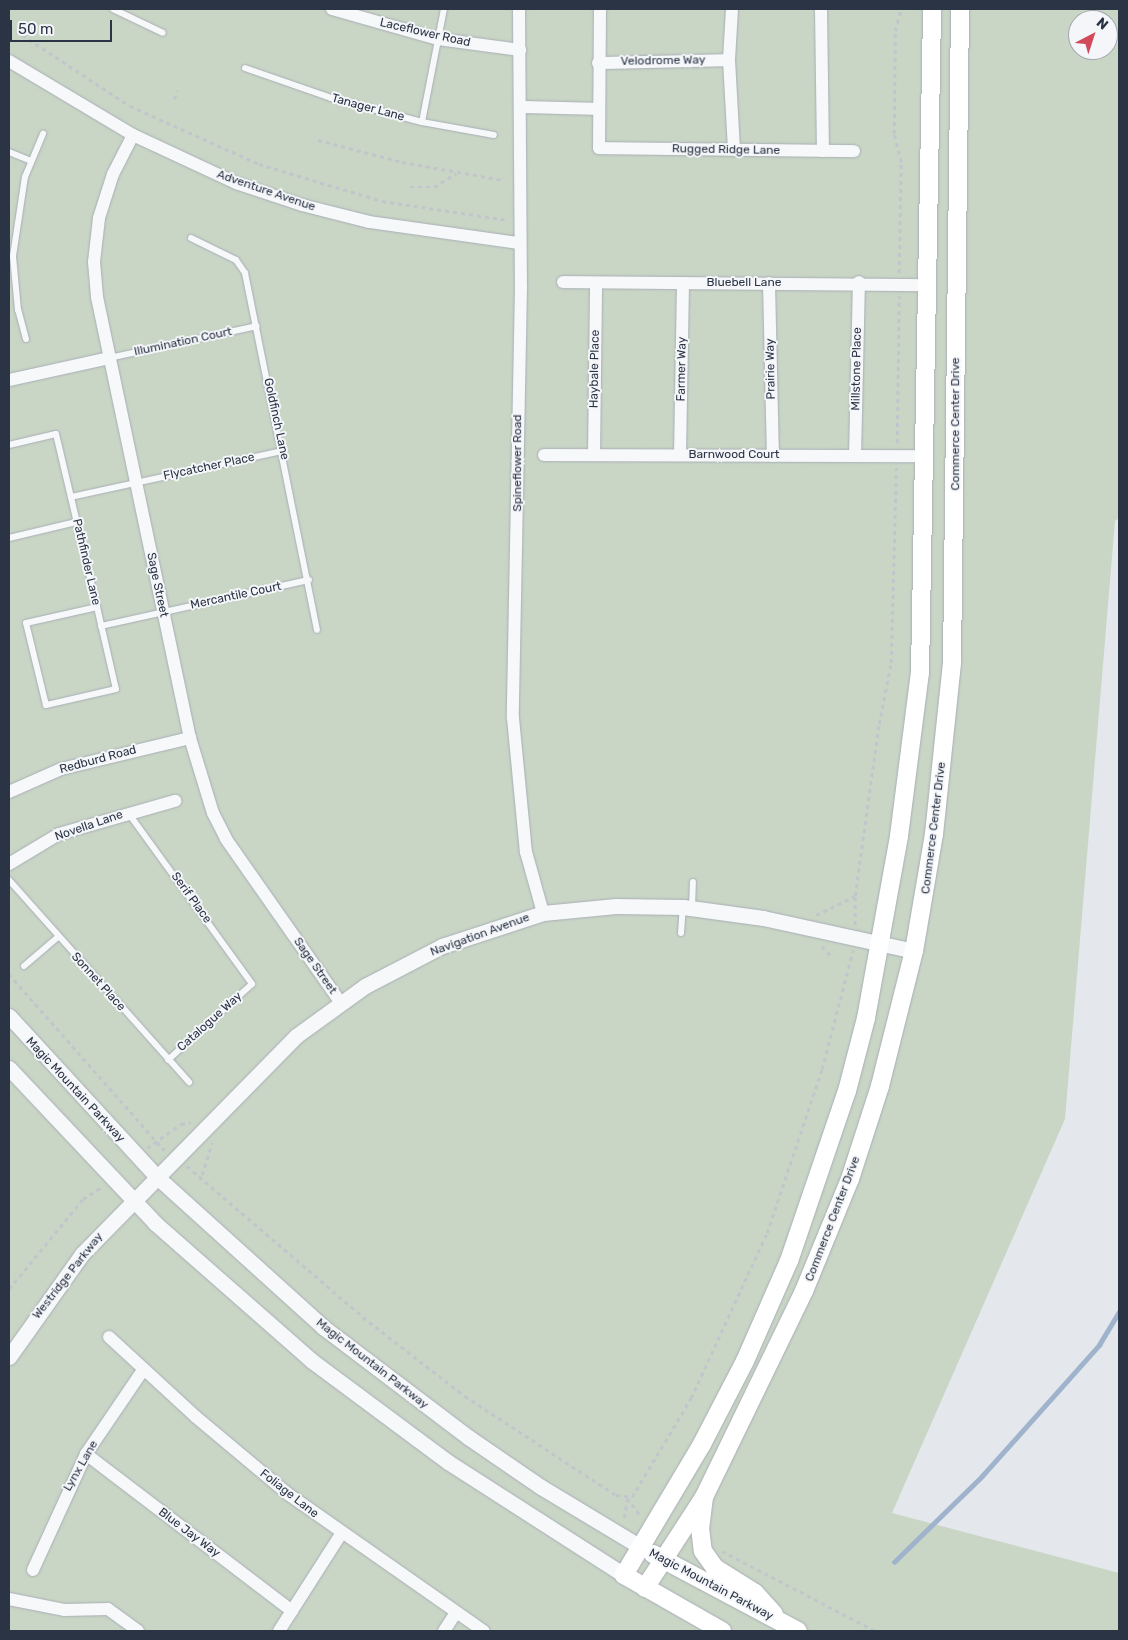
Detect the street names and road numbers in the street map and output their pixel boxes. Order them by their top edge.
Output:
street label: Laceflower Road [378,16,472,50]
street label: Velodrome Way [620,53,706,69]
street label: Tanager Lane [330,91,406,125]
street label: Rugged Ridge Lane [672,142,780,158]
street label: Adventure Avenue [215,167,317,215]
street label: Bluebell Lane [707,276,781,290]
street label: Illumination Court [133,325,233,359]
street label: Millstone Place [849,327,865,411]
street label: Haybale Place [587,330,603,408]
street label: Farmer Way [674,336,690,402]
street label: Prairie Way [763,338,779,400]
street label: Commerce Center Drive [949,357,963,491]
street label: Goldfinch Lane [260,377,292,461]
street label: Spineflower Road [511,414,525,512]
street label: Barnwood Court [688,448,780,462]
street label: Flycatcher Place [162,450,256,484]
street label: Pathfinder Lane [69,517,103,607]
street label: Sage Street [143,551,171,619]
street label: Mercantile Court [189,579,283,613]
street label: Redburd Road [58,743,138,777]
street label: Commerce Center Drive [919,761,949,895]
street label: Novella Lane [53,808,125,844]
street label: Serif Place [168,870,214,926]
street label: Navigation Avenue [428,910,532,960]
street label: Sage Street [290,935,340,997]
street label: Sonnet Place [68,950,128,1014]
street label: Catalogue Way [175,989,245,1055]
street label: Magic Mountain Parkway [22,1034,128,1146]
street label: Commerce Center Drive [802,1154,864,1284]
street label: Westridge Parkway [30,1230,106,1322]
street label: Magic Mountain Parkway [313,1316,431,1412]
street label: Lynx Lane [61,1438,101,1494]
street label: Foliage Lane [257,1467,321,1521]
street label: Blue Jay Way [155,1505,223,1561]
street label: Magic Mountain Parkway [646,1546,776,1624]

